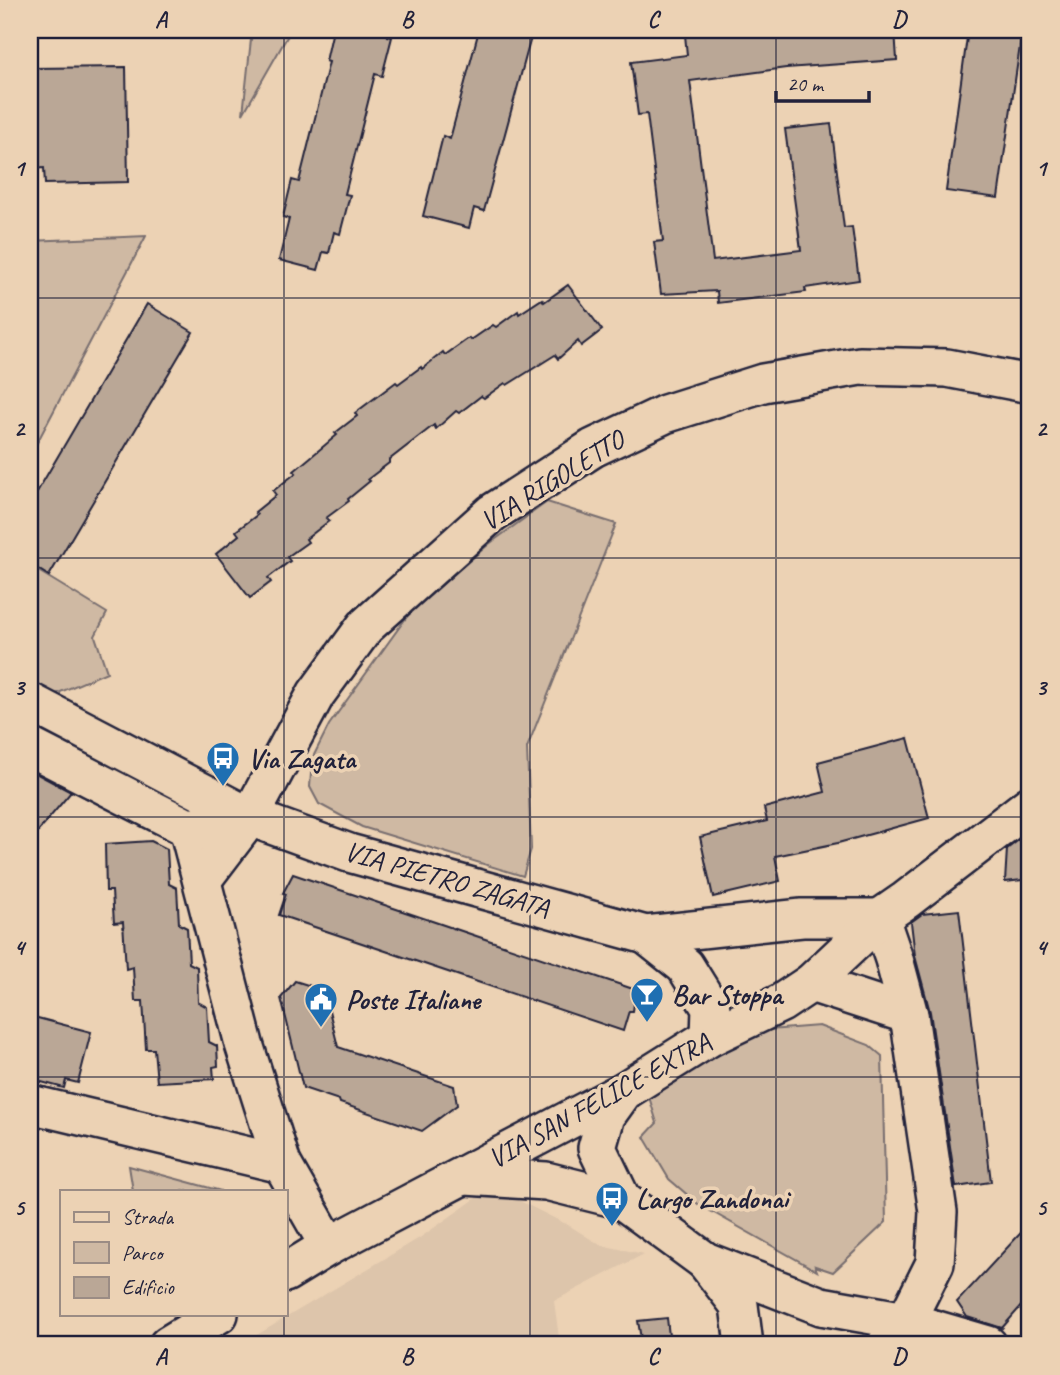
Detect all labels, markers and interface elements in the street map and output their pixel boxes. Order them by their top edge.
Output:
text: A [155,5,169,34]
text: B [401,5,415,34]
text: C [648,5,662,34]
text: D [892,5,908,34]
scale bar [776,60,869,104]
text: 20 m [787,71,825,97]
text: 1 [14,154,27,183]
text: 1 [1036,154,1049,183]
text: 2 [14,414,27,443]
text: 2 [1036,414,1049,443]
street label: VIA RIGOLETTO [474,420,633,538]
text: 3 [14,673,27,702]
text: 3 [1036,673,1049,702]
bus stop icon: Via Zagata [204,739,242,788]
place label: Via Zagata [248,741,358,776]
street label: VIA PIETRO ZAGATA [341,833,554,925]
text: 4 [14,933,27,962]
text: 4 [1036,933,1049,962]
bar icon: Bar Stoppa [628,975,666,1024]
place label: Bar Stoppa [672,977,784,1012]
public building icon: Poste Italiane [302,980,340,1029]
place label: Poste Italiane [346,982,483,1017]
street label: VIA SAN FELICE EXTRA [482,1024,717,1176]
bus stop icon: Largo Zandonai [593,1179,631,1228]
place label: Largo Zandonai [636,1181,792,1216]
legend [60,1190,287,1316]
text: 5 [14,1193,26,1222]
text: 5 [1036,1193,1048,1222]
text: Strada [122,1204,175,1230]
text: Parco [122,1240,165,1266]
text: Edificio [122,1274,175,1300]
text: A [155,1342,169,1371]
text: B [401,1342,415,1371]
text: C [648,1342,662,1371]
text: D [892,1342,908,1371]

